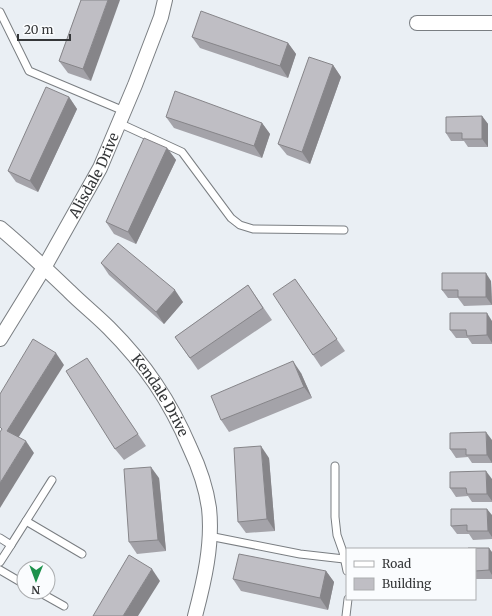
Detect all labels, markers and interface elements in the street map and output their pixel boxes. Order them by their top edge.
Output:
scale bar [18,16,70,42]
text: 20 m [24,22,53,37]
street label: Alisdale Drive [64,130,123,222]
street label: Kendale Drive [128,350,193,439]
legend [346,548,476,600]
text: Road [382,556,411,571]
north arrow [16,560,56,600]
text: Building [382,576,432,591]
text: N [31,583,40,597]

